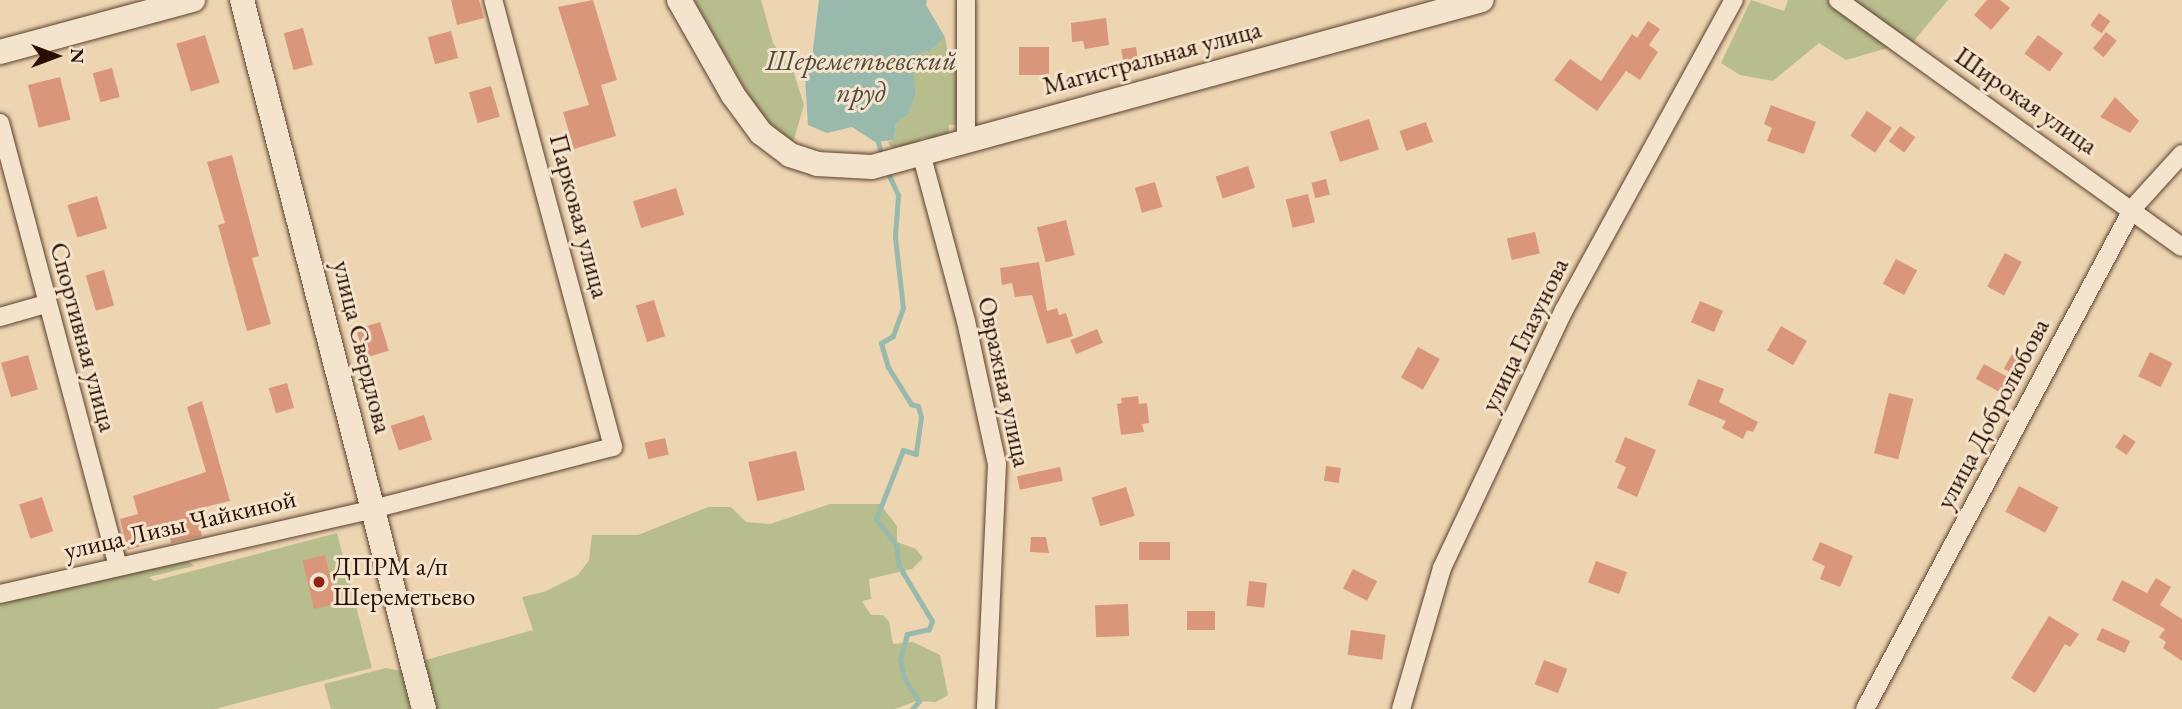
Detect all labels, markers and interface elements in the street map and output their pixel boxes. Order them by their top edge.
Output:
street label: Магистральная улица [1039,14,1265,102]
north arrow [21,21,91,91]
street label: Широкая улица [1949,40,2103,162]
water label: Шереметьевский пруд [765,43,957,109]
text: N [65,48,90,64]
street label: Парковая улица [542,130,616,302]
street label: Спортивная улица [43,239,123,435]
street label: улица Глазунова [1474,253,1576,417]
street label: улица Свердлова [325,257,399,437]
street label: Овражная улица [971,294,1037,470]
street label: улица Добролюбова [1930,313,2056,515]
street label: улица Лизы Чайкиной [61,483,299,567]
place label: ДПРМ а/п Шереметьево [333,551,475,612]
marker: ДПРМ а/п Шереметьево [311,574,327,590]

